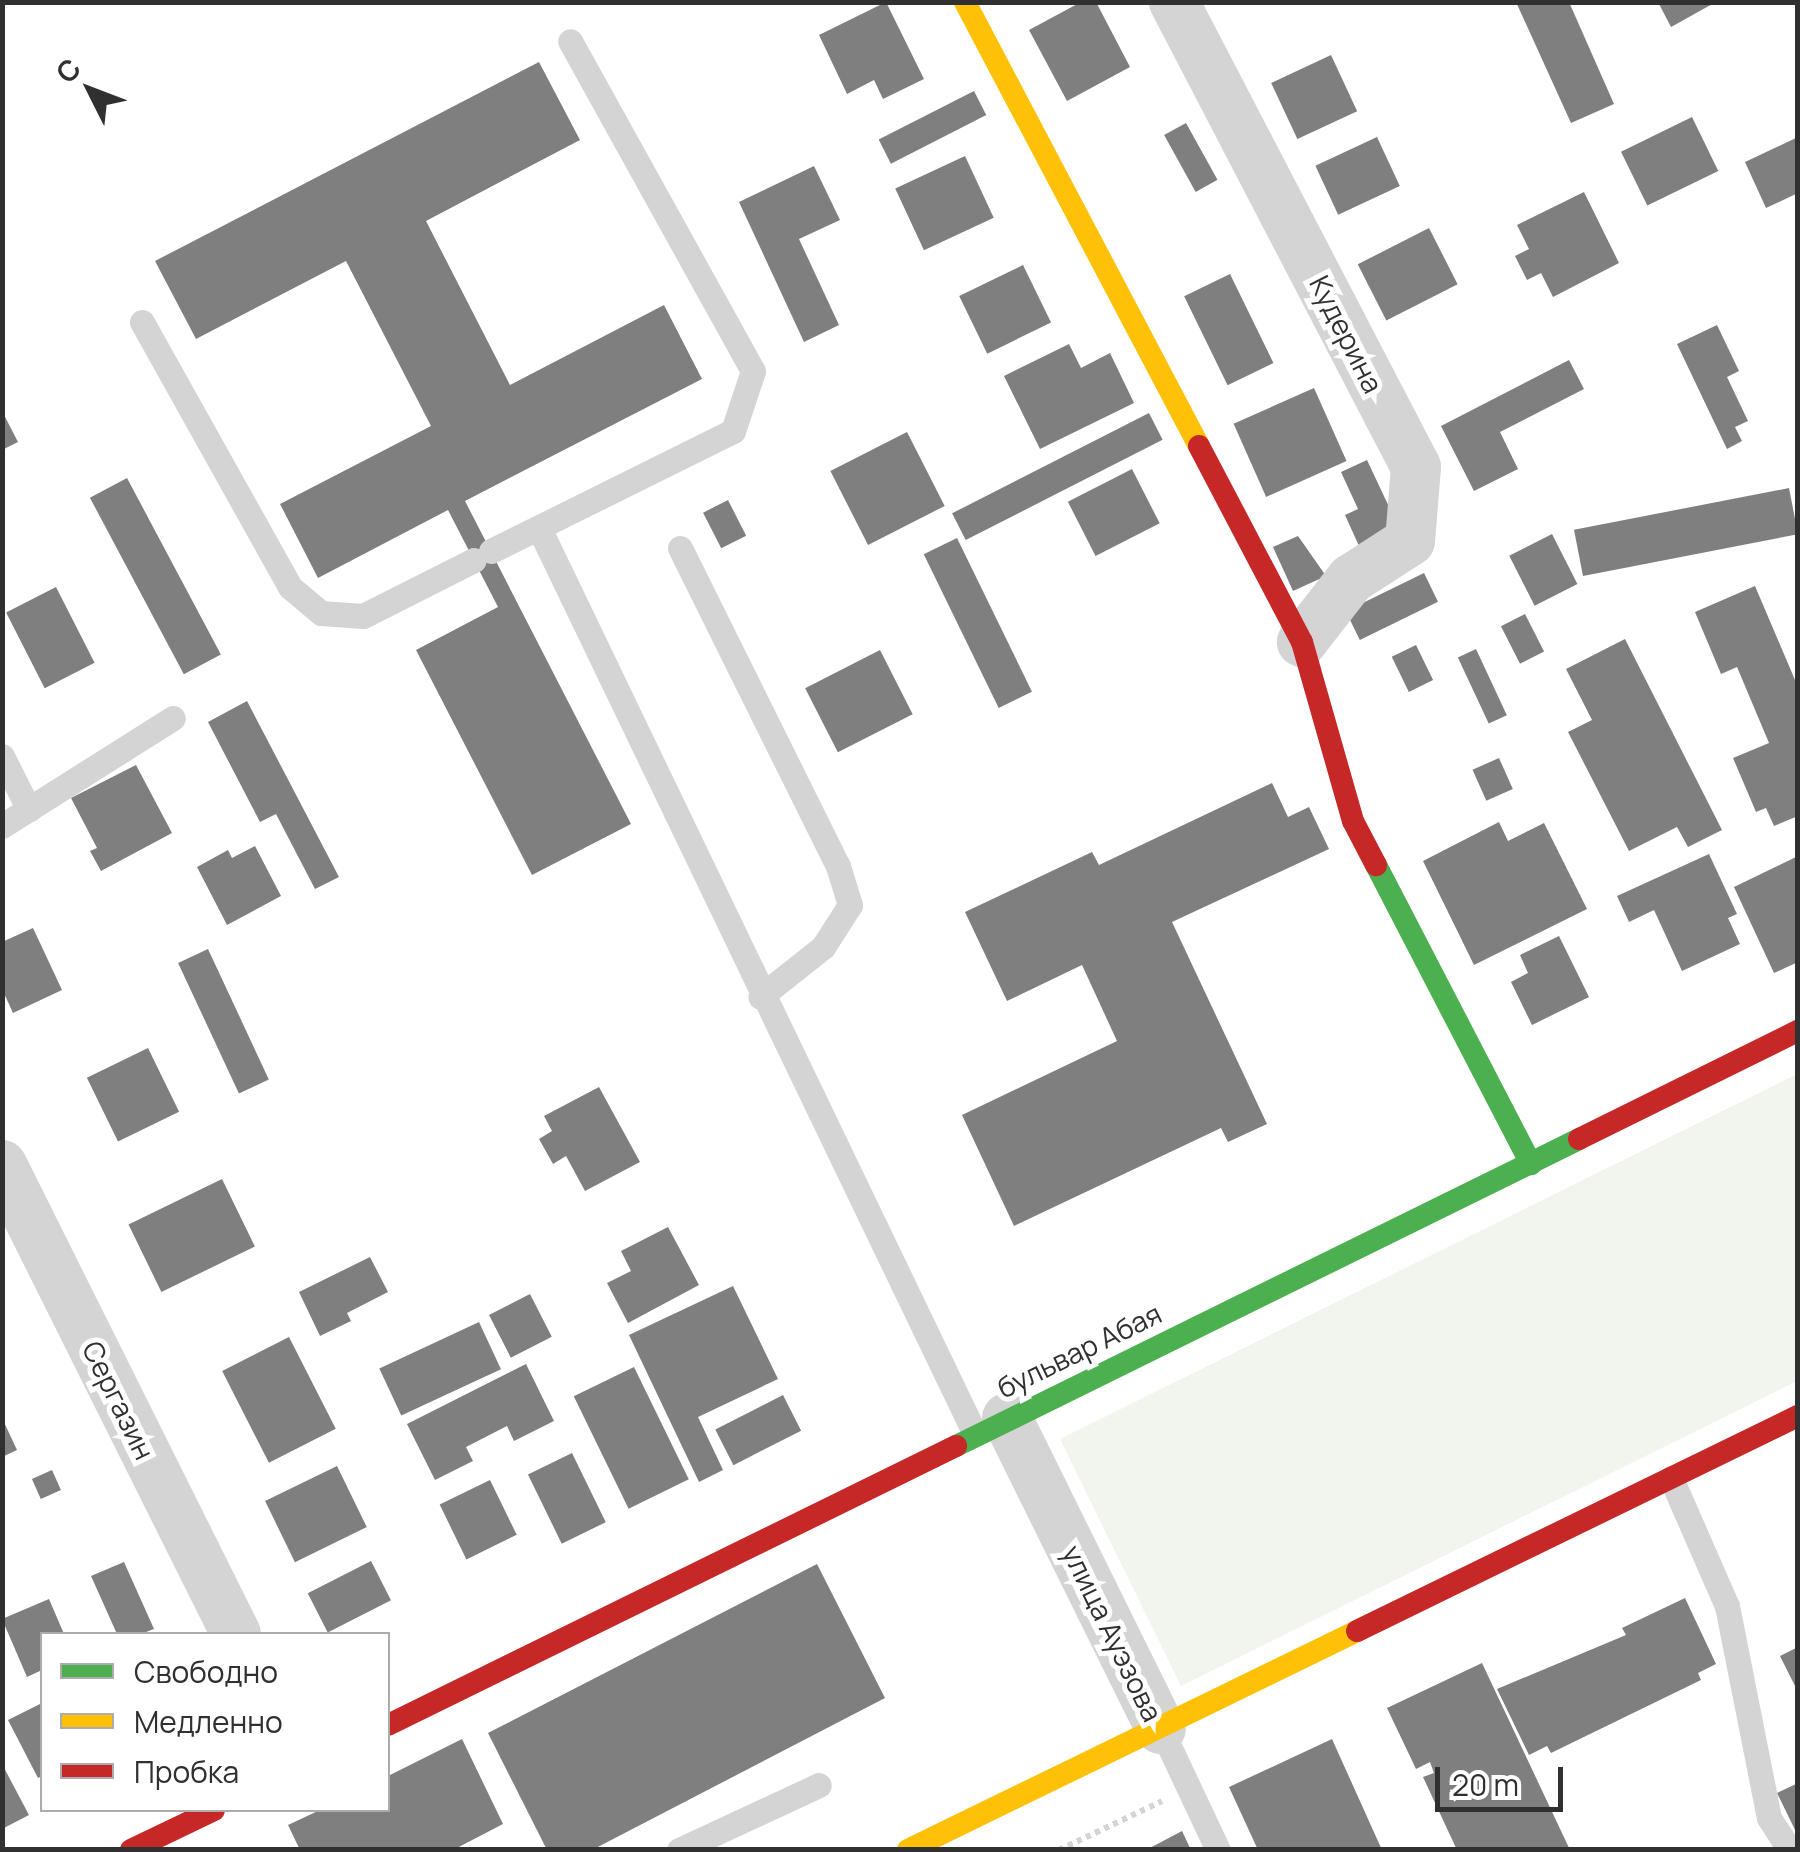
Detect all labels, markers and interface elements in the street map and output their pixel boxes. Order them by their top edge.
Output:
north arrow [40,40,140,140]
text: С [47,50,89,90]
street label: Кудерина [1303,270,1391,398]
street label: бульвар Абая [991,1296,1167,1404]
street label: Сергазин [76,1335,162,1465]
street label: улица Ауэзова [1056,1539,1170,1727]
legend [40,1632,390,1812]
text: Свободно [134,1651,278,1692]
text: Медленно [134,1701,283,1742]
scale bar [1440,1747,1568,1809]
text: Пробка [134,1751,239,1792]
text: 20 m [1452,1764,1519,1805]

